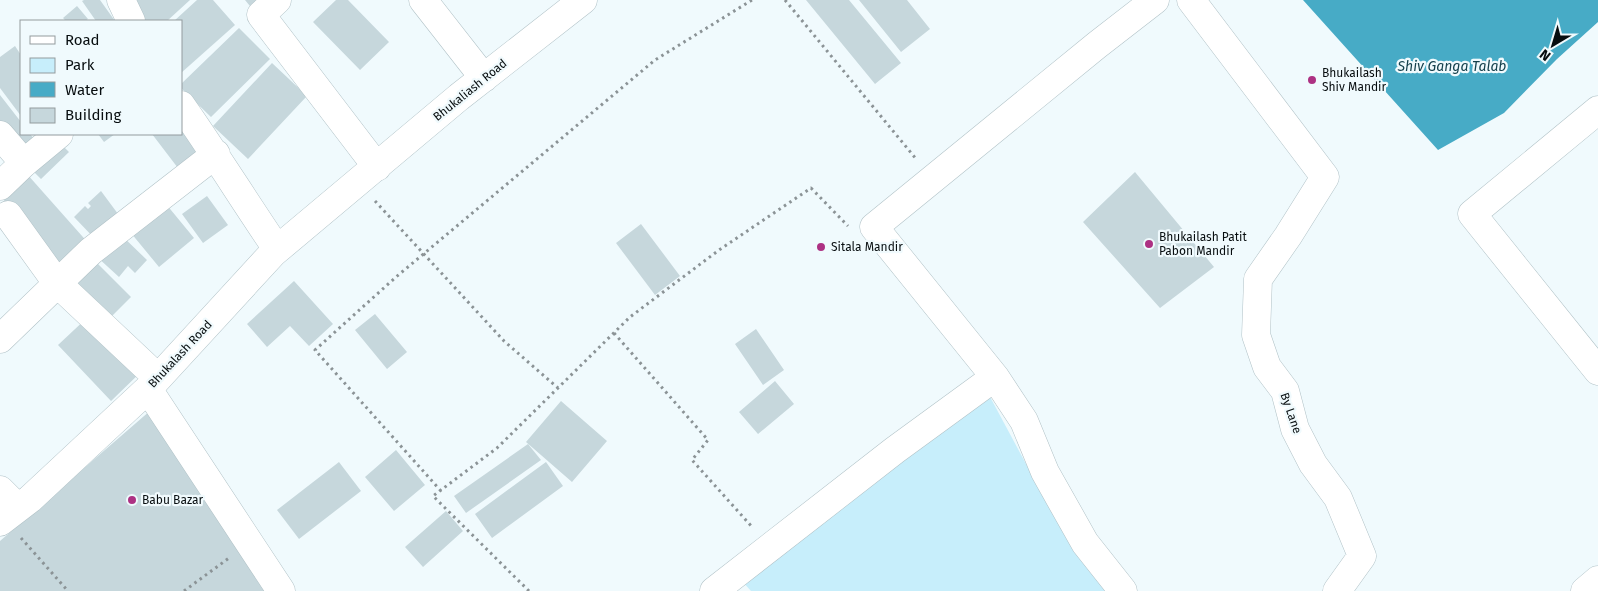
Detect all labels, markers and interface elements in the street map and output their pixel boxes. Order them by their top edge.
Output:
legend [20,20,182,135]
north arrow [1528,20,1578,70]
text: Road [65,31,100,49]
text: N [1536,45,1554,64]
text: Park [65,56,95,74]
street label: Bhukaliash Road [430,56,510,124]
water label: Shiv Ganga Talab [1397,58,1506,75]
place label: Bhukailash Shiv Mandir [1322,66,1386,94]
marker: Bhukailash Shiv Mandir [1306,74,1318,86]
text: Water [65,81,104,99]
text: Building [65,106,121,124]
place label: Bhukailash Patit Pabon Mandir [1159,230,1247,258]
marker: Bhukailash Patit Pabon Mandir [1143,238,1155,250]
place label: Sitala Mandir [831,240,903,254]
marker: Sitala Mandir [815,241,827,253]
street label: Bhukalash Road [145,317,215,391]
street label: By Lane [1277,391,1305,435]
place label: Babu Bazar [142,493,204,507]
marker: Babu Bazar [126,494,138,506]

